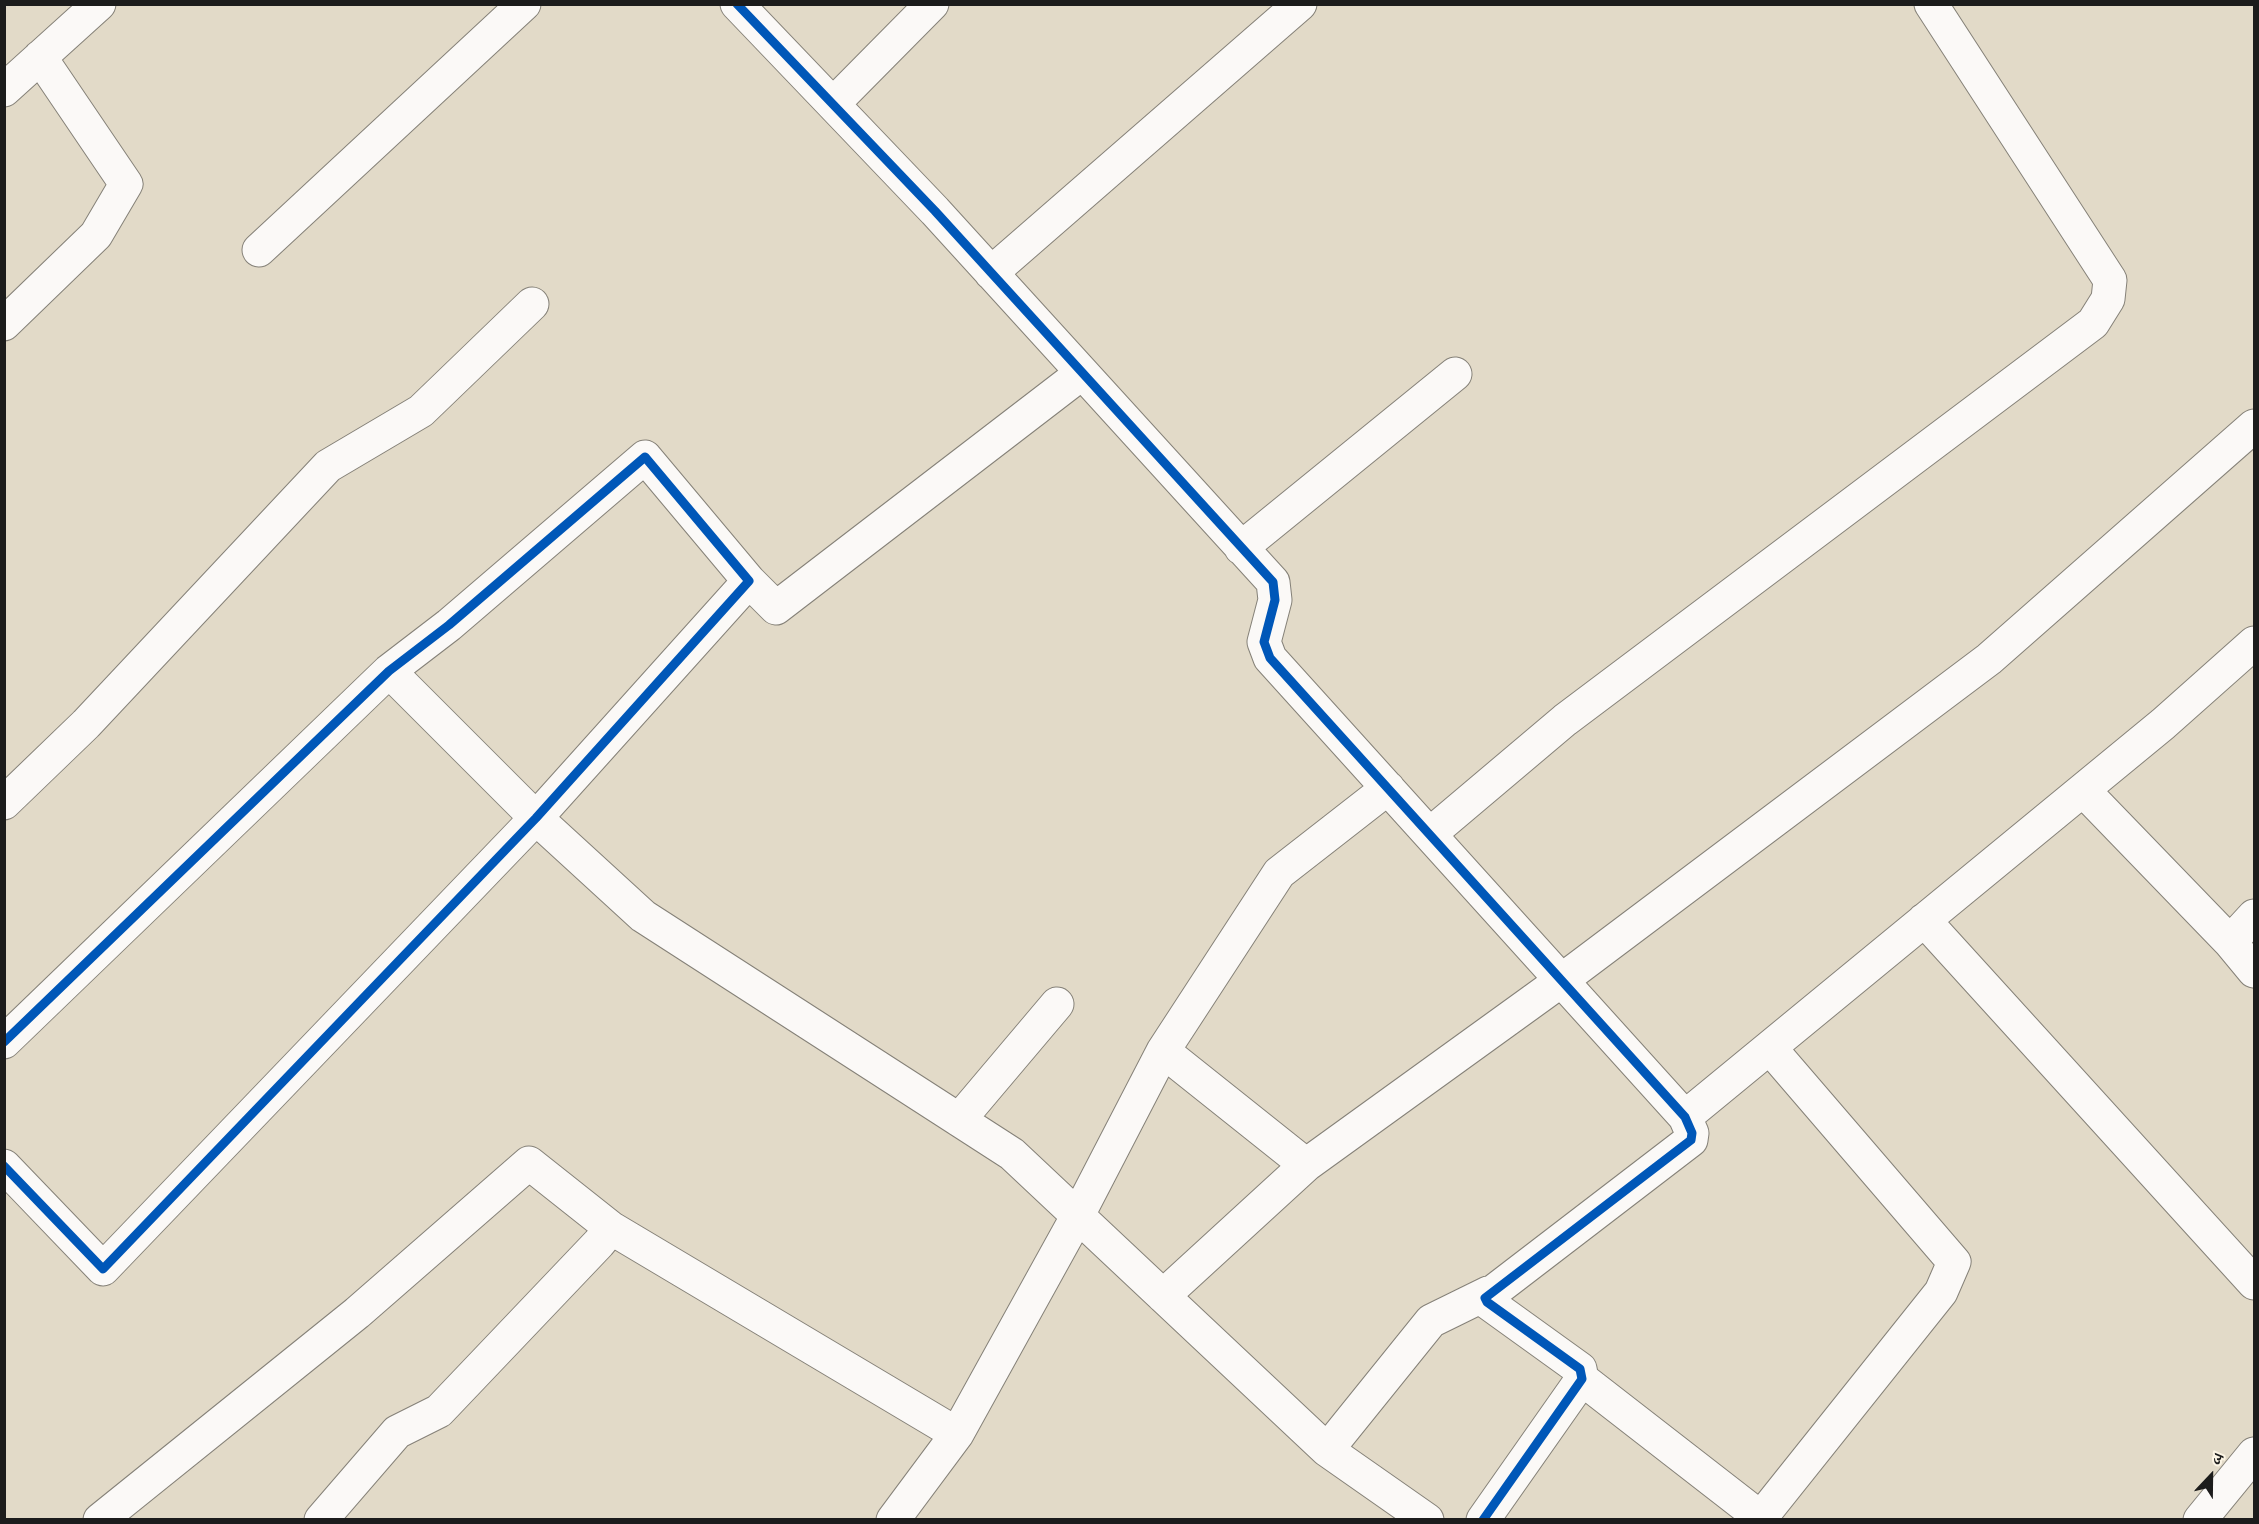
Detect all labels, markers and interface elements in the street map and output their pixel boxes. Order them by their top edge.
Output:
north arrow [2181,1446,2241,1506]
text: उ [2211,1449,2225,1469]

